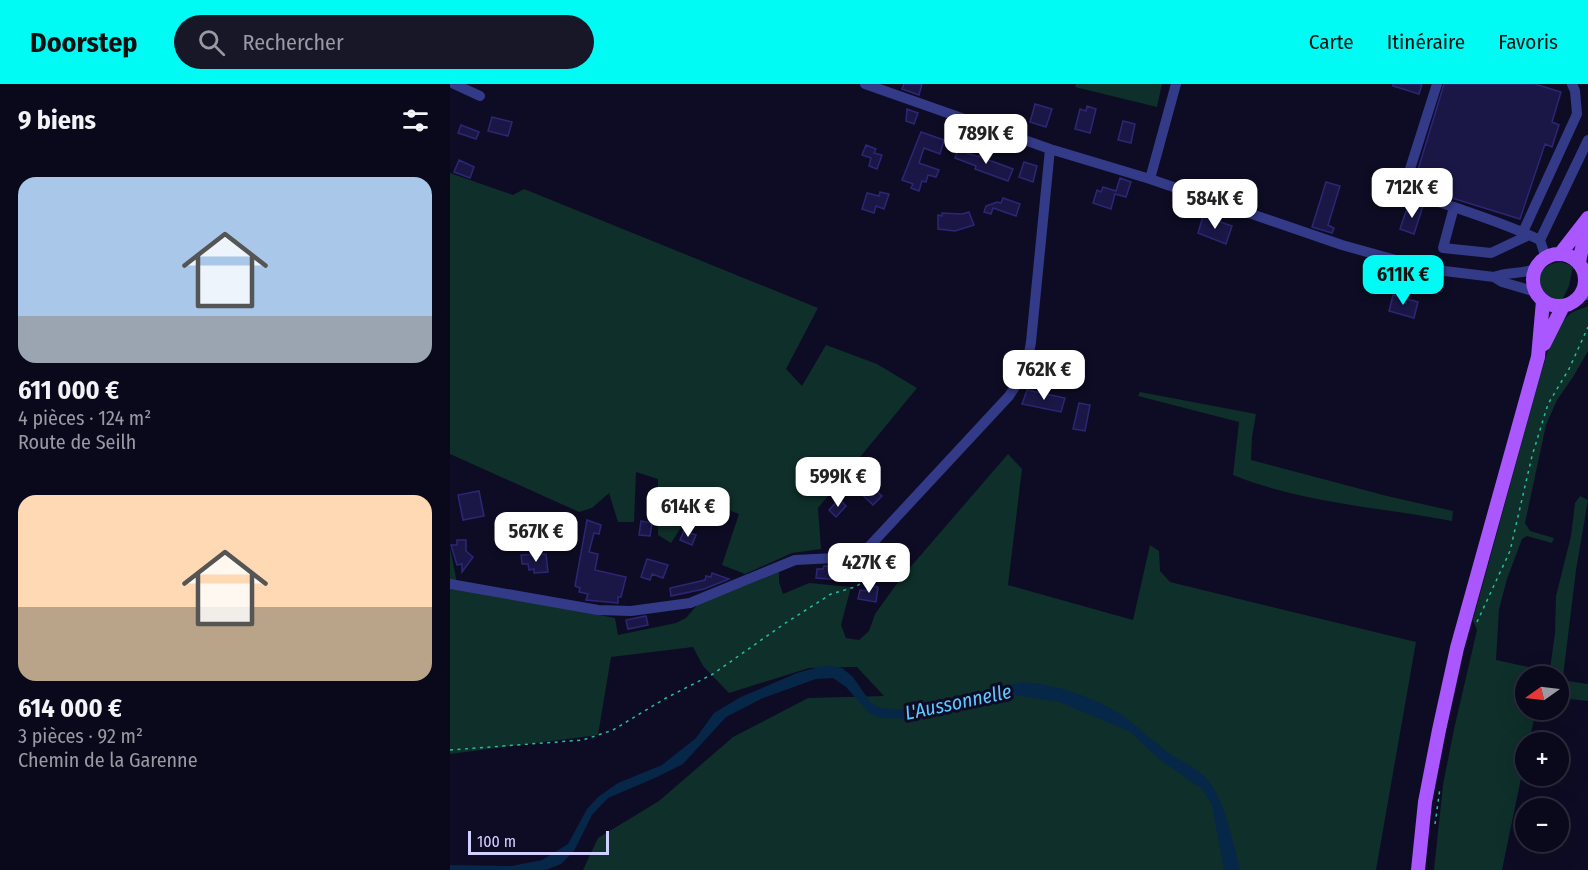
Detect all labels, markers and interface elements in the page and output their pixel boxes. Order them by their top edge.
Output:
search box [174,15,594,69]
text: Doorstep [30,26,138,59]
icon: search [195,26,228,59]
text: Rechercher [243,29,344,56]
text: Carte [1309,29,1354,55]
text: Itinéraire [1387,29,1465,55]
text: Favoris [1498,29,1558,55]
icon: filters [399,104,432,137]
text: 9 biens [18,105,96,136]
pin: 789K € [937,114,1035,165]
text: 789K € [958,121,1014,145]
pin: 712K € [1363,168,1461,219]
text: 712K € [1386,175,1438,199]
pin: 584K € [1166,179,1264,230]
text: 584K € [1186,186,1244,210]
icon: home [171,216,279,324]
pin: 611K € [1354,255,1452,306]
text: 611K € [1377,262,1429,286]
pin: 762K € [995,350,1093,401]
text: 762K € [1017,357,1071,381]
text: 611 000 € [18,375,119,406]
text: 4 pièces · 124 m² [18,406,151,430]
text: Route de Seilh [18,430,136,454]
pin: 599K € [789,457,887,508]
text: 599K € [810,464,866,488]
pin: 614K € [639,487,737,538]
text: 614K € [661,494,715,518]
pin: 567K € [487,512,585,563]
text: 567K € [509,519,563,543]
icon: home [171,534,279,642]
pin: 427K € [820,543,918,594]
text: 427K € [842,550,896,574]
north arrow [1515,666,1569,720]
map controls [1515,666,1569,852]
water label: L'Aussonnelle [902,679,1014,725]
text: 614 000 € [18,693,122,724]
text: 3 pièces · 92 m² [18,724,143,748]
button: + [1515,732,1569,786]
text: Chemin de la Garenne [18,748,198,772]
button: − [1515,798,1569,852]
scale bar [468,828,609,856]
text: 100 m [477,832,516,851]

